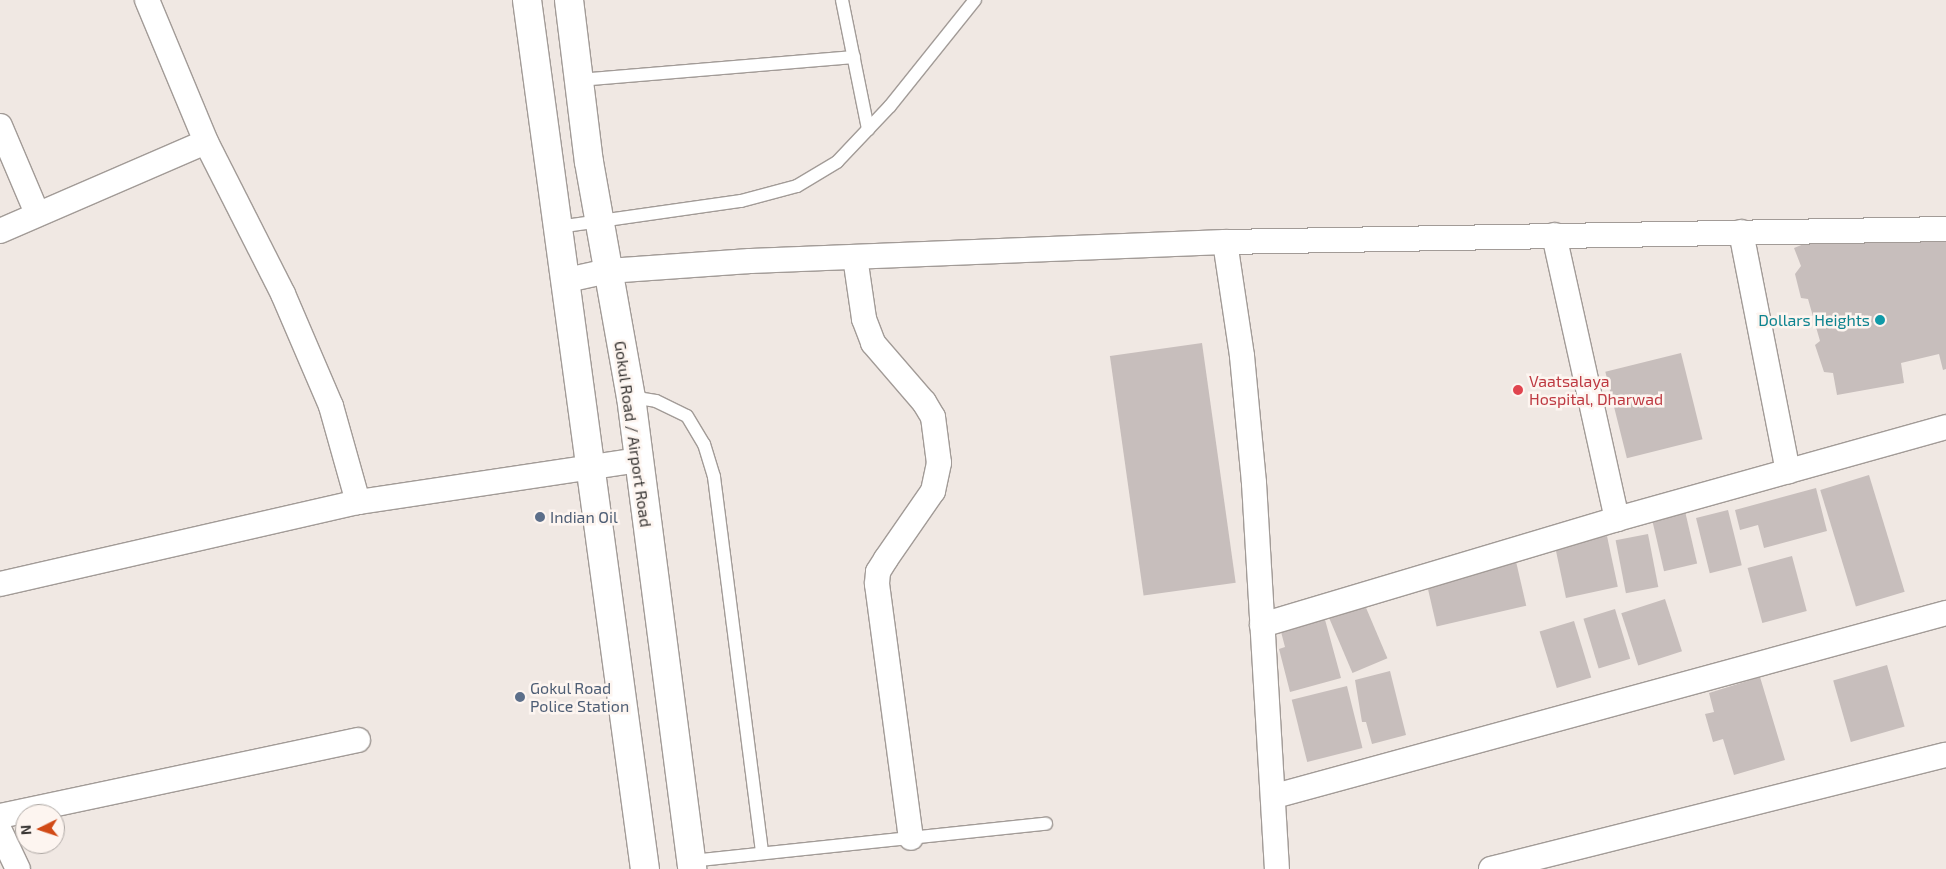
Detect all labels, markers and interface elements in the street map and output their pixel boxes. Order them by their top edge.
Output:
place label: Dollars Heights [1758,310,1870,330]
marker: Dollars Heights [1874,314,1886,326]
street label: Gokul Road / Airport Road [610,339,656,529]
place label: Vaatsalaya Hospital, Dharwad [1529,371,1663,409]
marker: Vaatsalaya Hospital, Dharwad [1511,383,1525,397]
place label: Indian Oil [550,507,618,527]
marker: Indian Oil [534,511,546,523]
place label: Gokul Road Police Station [530,678,629,716]
marker: Gokul Road Police Station [514,691,526,703]
north arrow [15,804,65,854]
text: N [17,824,34,836]

